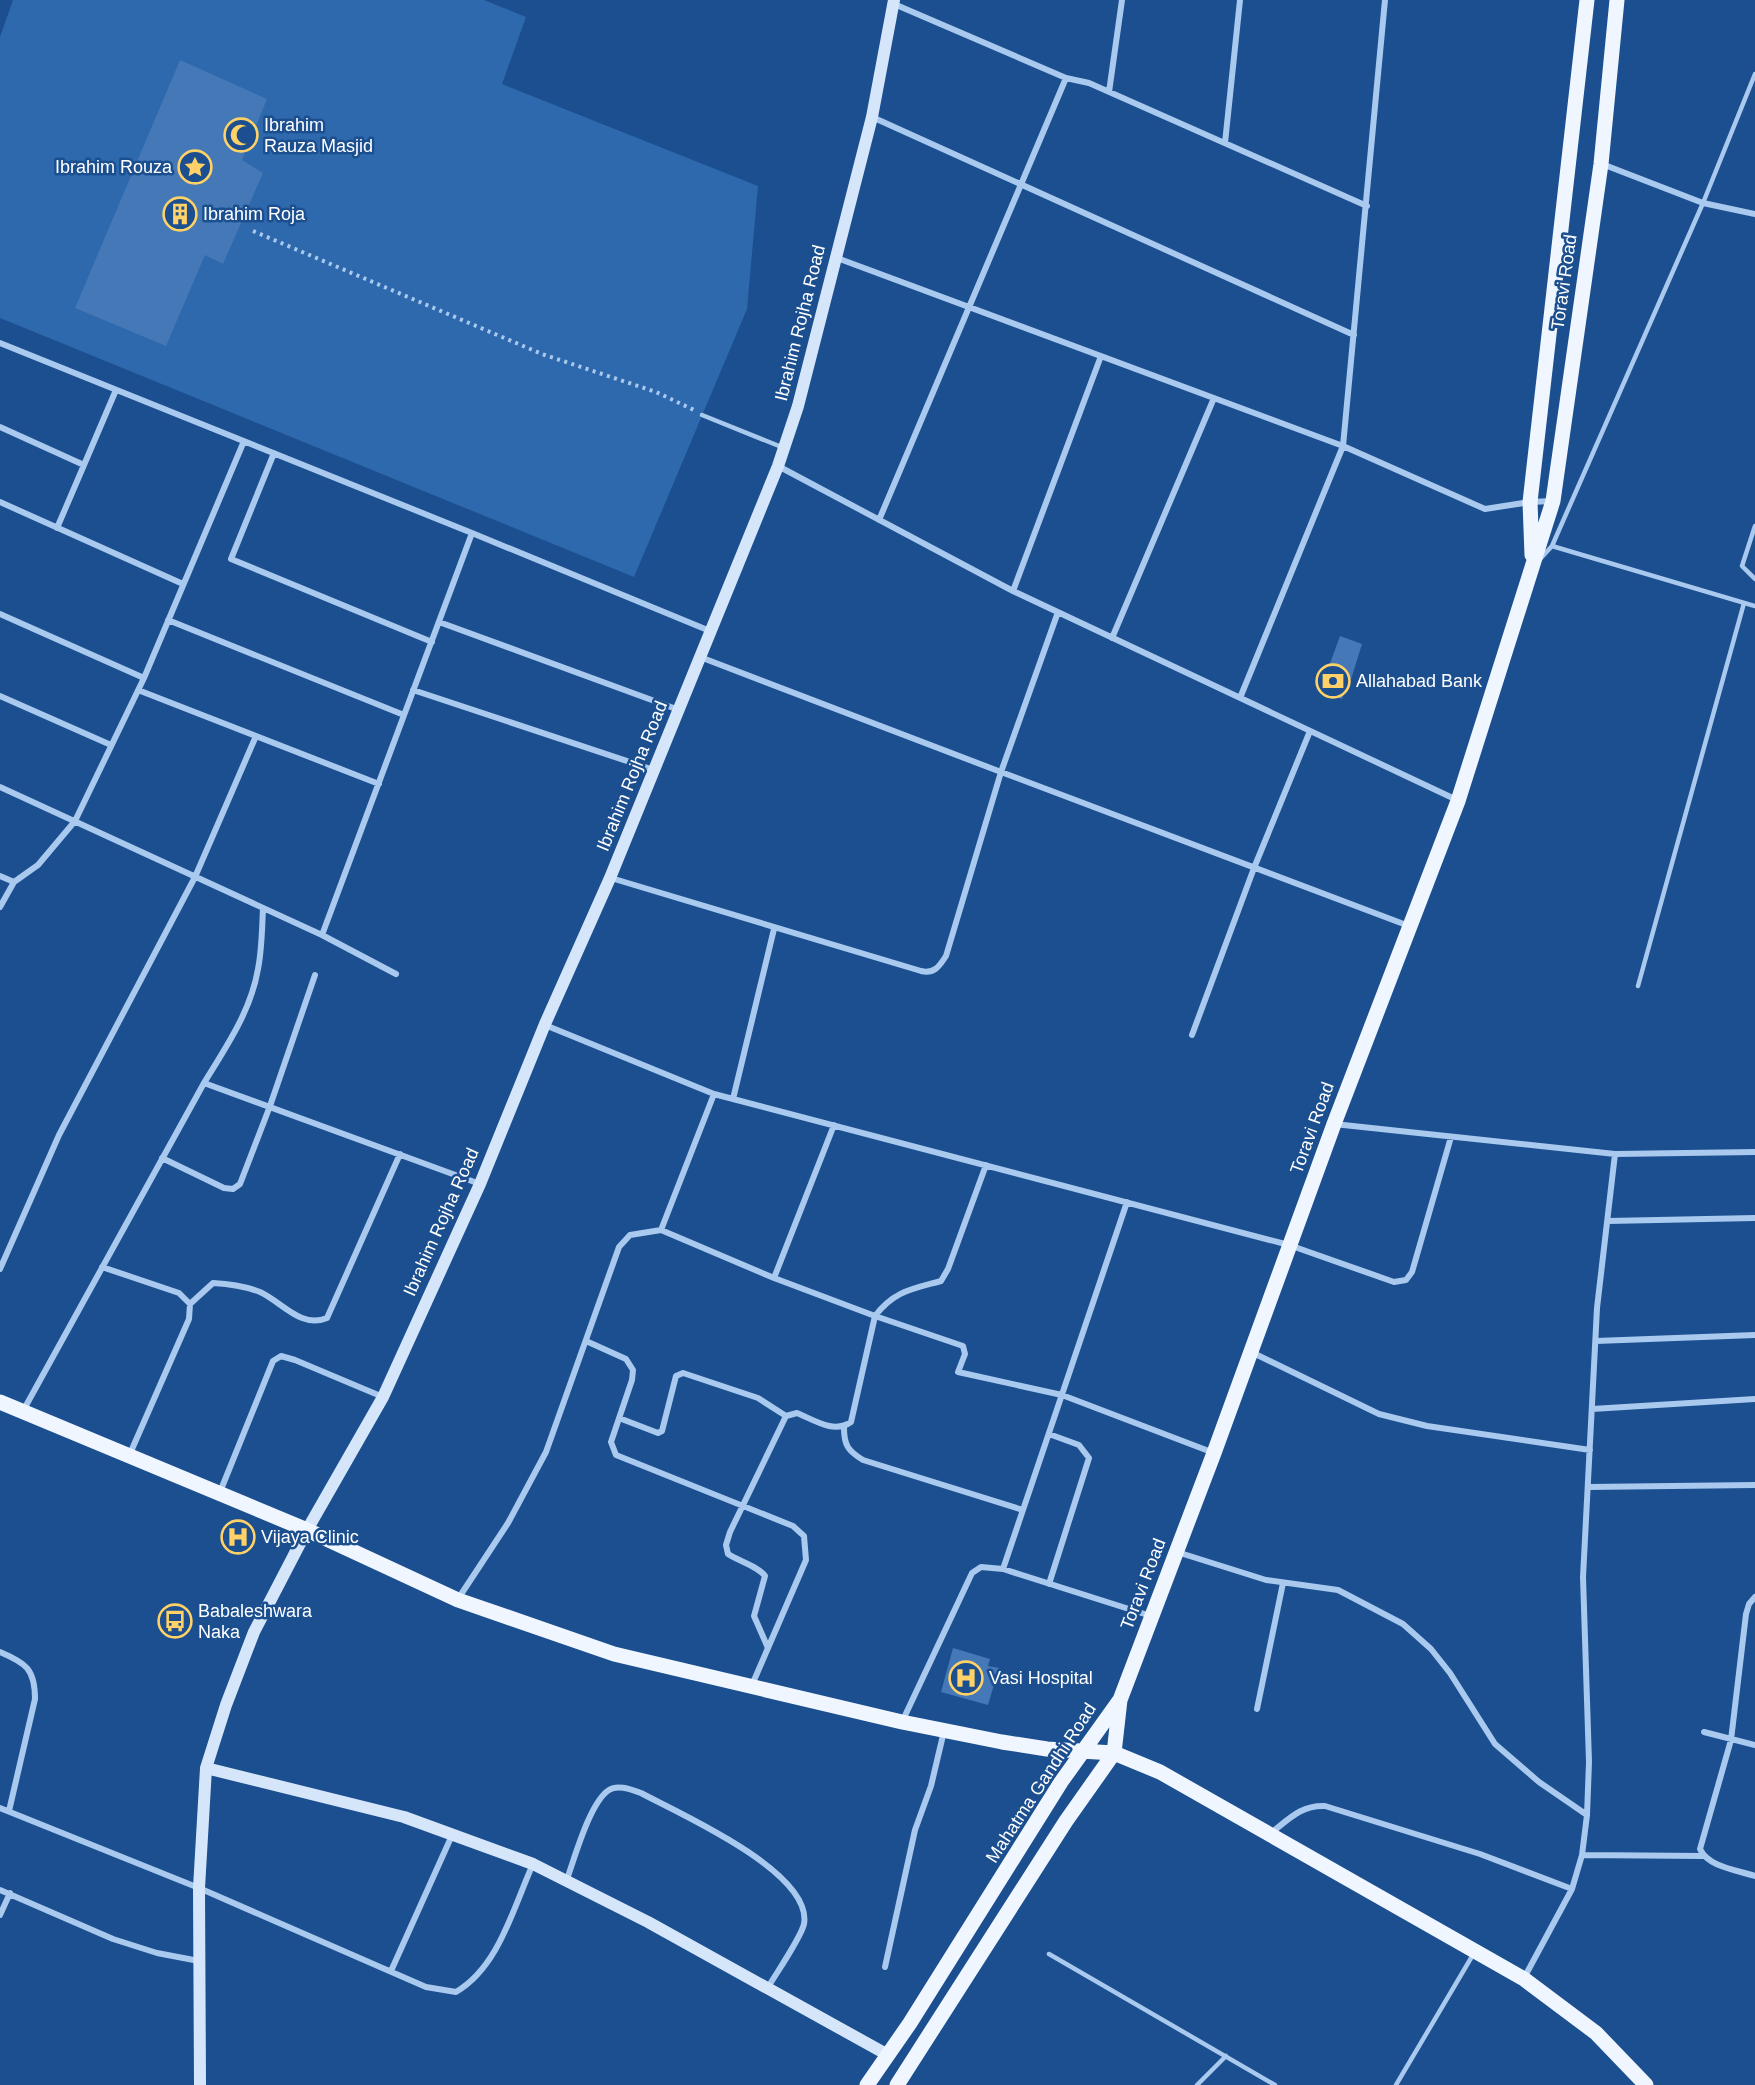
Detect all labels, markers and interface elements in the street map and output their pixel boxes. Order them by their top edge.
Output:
place label: Ibrahim Rauza Masjid [264,115,373,156]
mosque icon: Ibrahim Rauza Masjid [223,117,259,153]
place icon: Ibrahim Rouza [177,149,213,185]
place label: Ibrahim Rouza [55,157,173,177]
building icon: Ibrahim Roja [162,196,198,232]
place label: Ibrahim Roja [203,204,306,224]
street label: Toravi Road [1547,233,1581,331]
street label: Ibrahim Rojha Road [771,243,829,403]
bank icon: Allahabad Bank [1315,663,1351,699]
place label: Allahabad Bank [1356,671,1483,691]
street label: Ibrahim Rojha Road [593,698,671,854]
street label: Toravi Road [1286,1079,1338,1177]
street label: Ibrahim Rojha Road [399,1145,483,1299]
hospital icon: Vijaya Clinic [220,1519,256,1555]
place label: Vijaya Clinic [261,1527,359,1547]
street label: Toravi Road [1116,1536,1170,1632]
place label: Babaleshwara Naka [198,1601,313,1642]
bus stop icon: Babaleshwara Naka [157,1603,193,1639]
hospital icon: Vasi Hospital [948,1660,984,1696]
place label: Vasi Hospital [989,1668,1093,1688]
street label: Mahatma Gandhi Road [982,1700,1100,1866]

